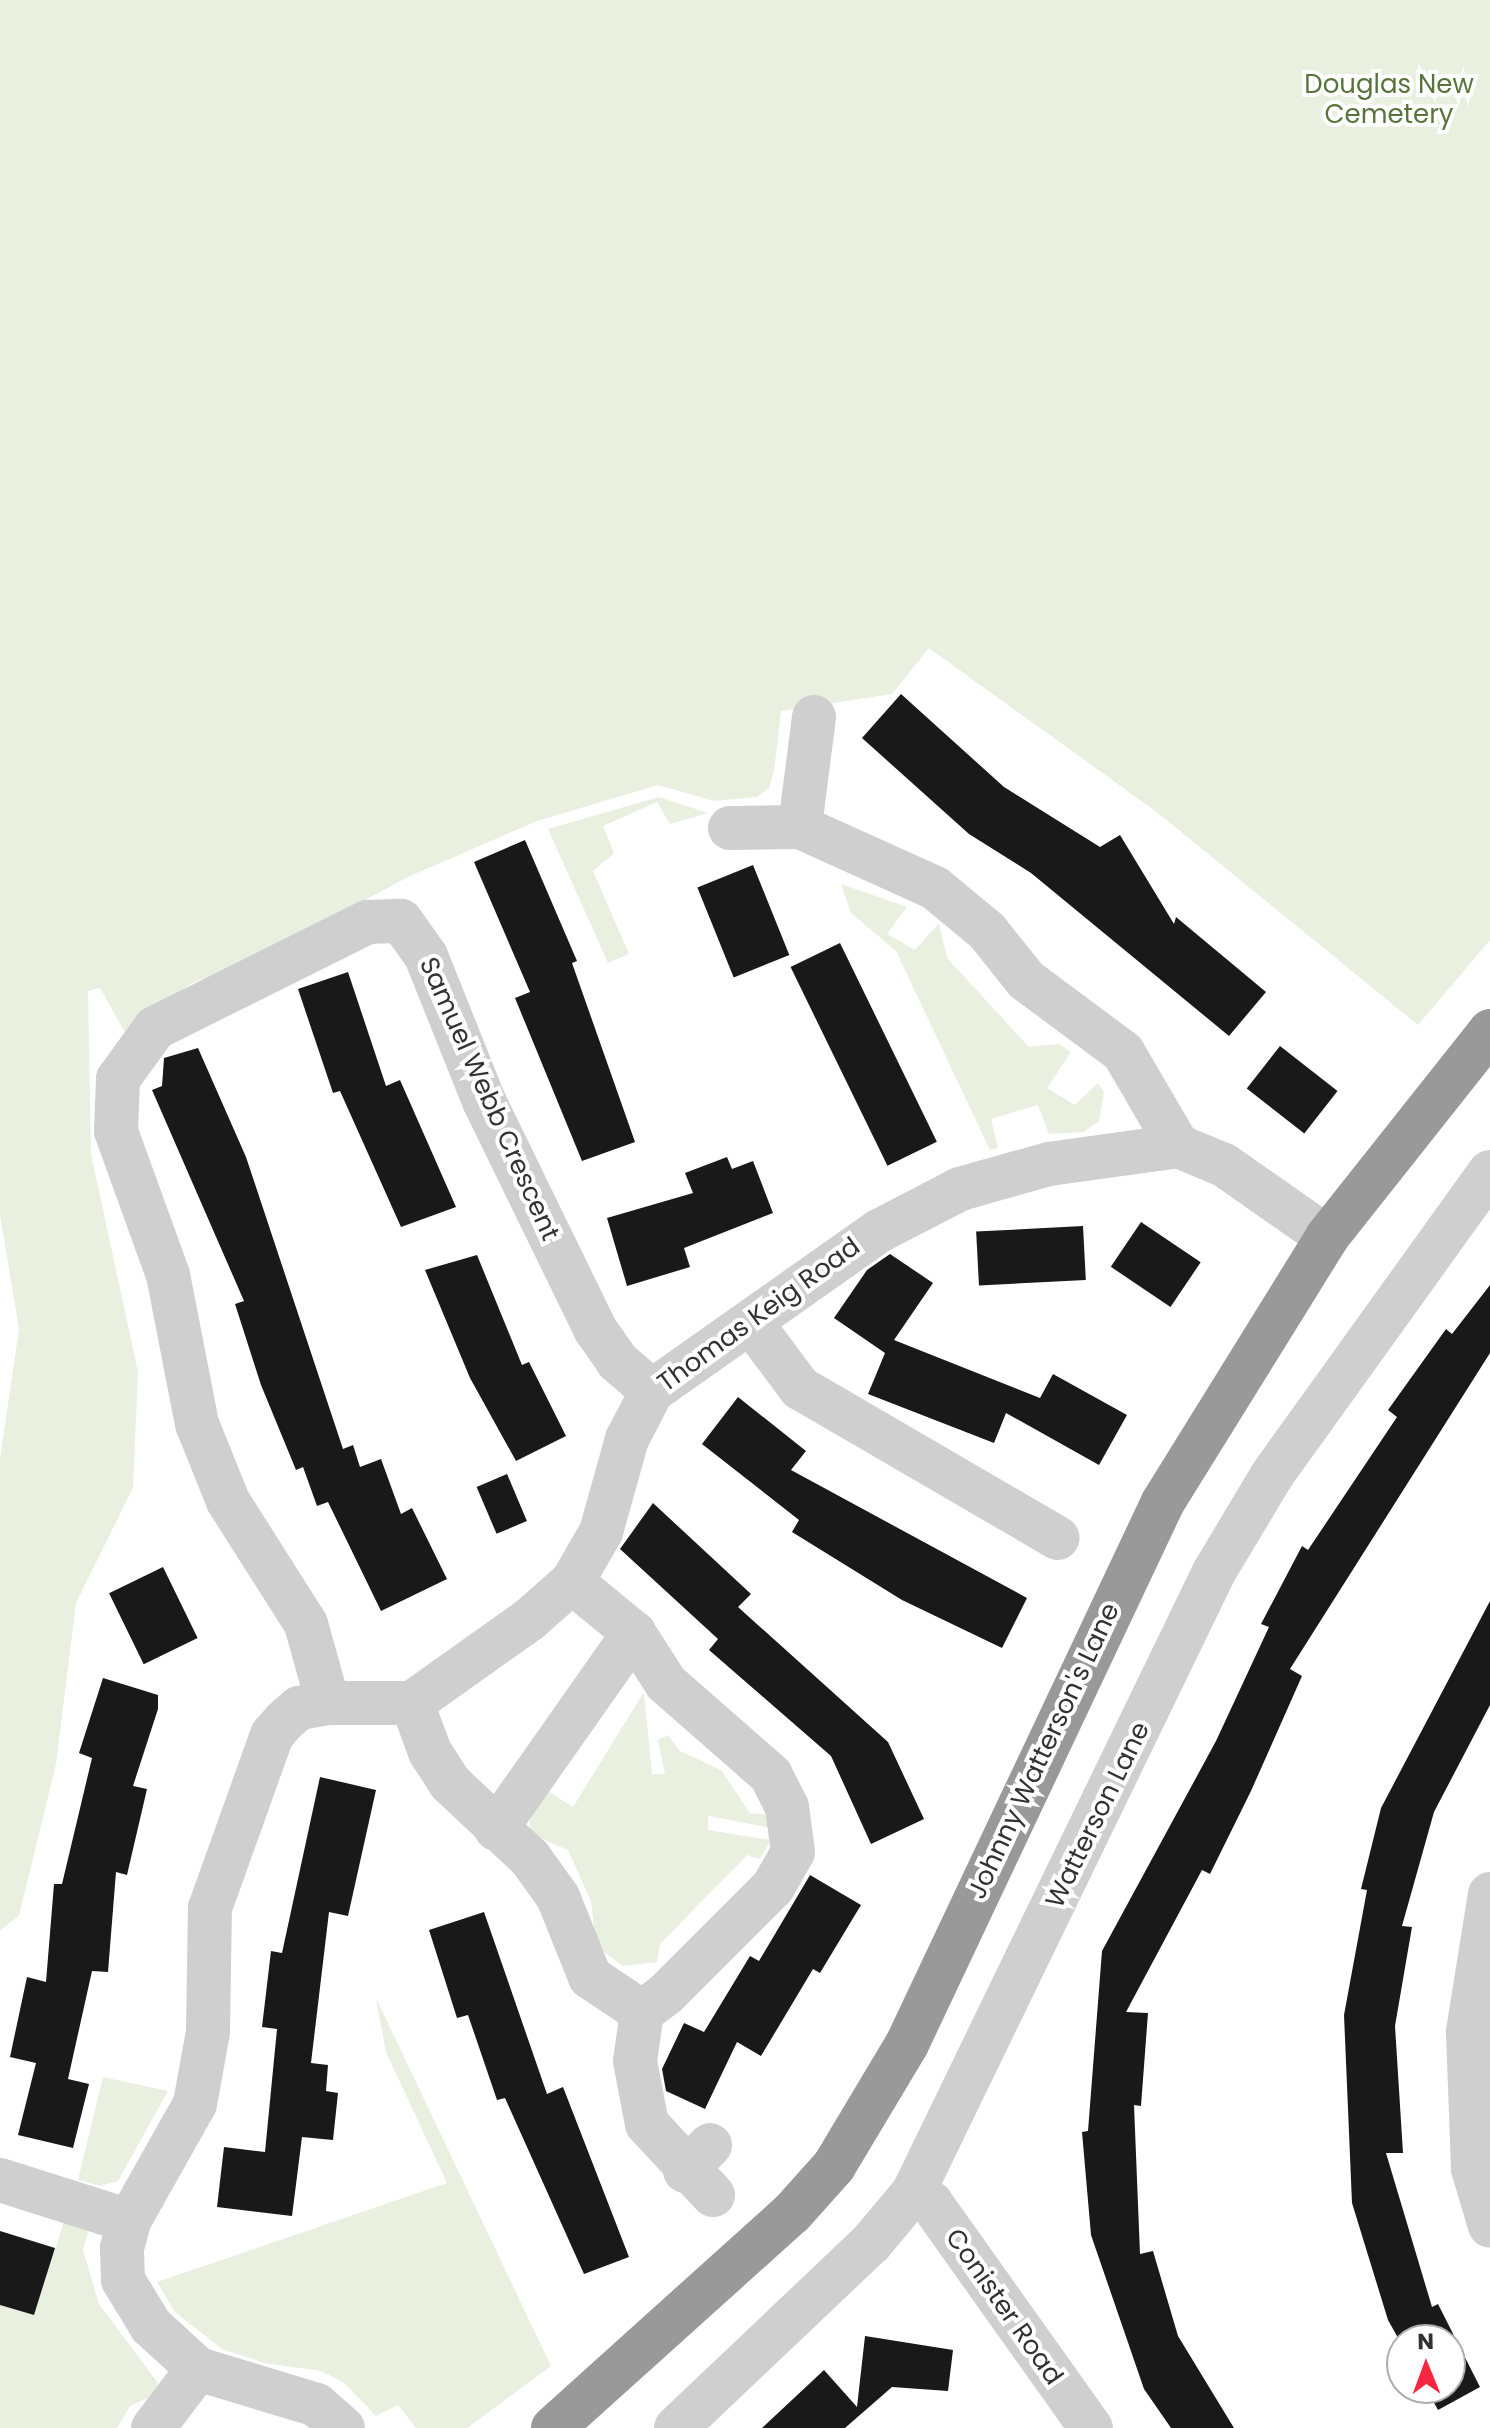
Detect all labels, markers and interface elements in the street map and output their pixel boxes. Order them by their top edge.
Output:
park label: Douglas New Cemetery [1304,69,1474,130]
street label: Samuel Webb Crescent [412,953,566,1245]
street label: Thomas Keig Road [652,1231,866,1399]
street label: Johnny Watterson's Lane [962,1598,1126,1904]
street label: Watterson Lane [1039,1717,1157,1913]
street label: Conister Road [939,2223,1069,2391]
north arrow [1386,2324,1466,2404]
text: N [1417,2326,1434,2357]

